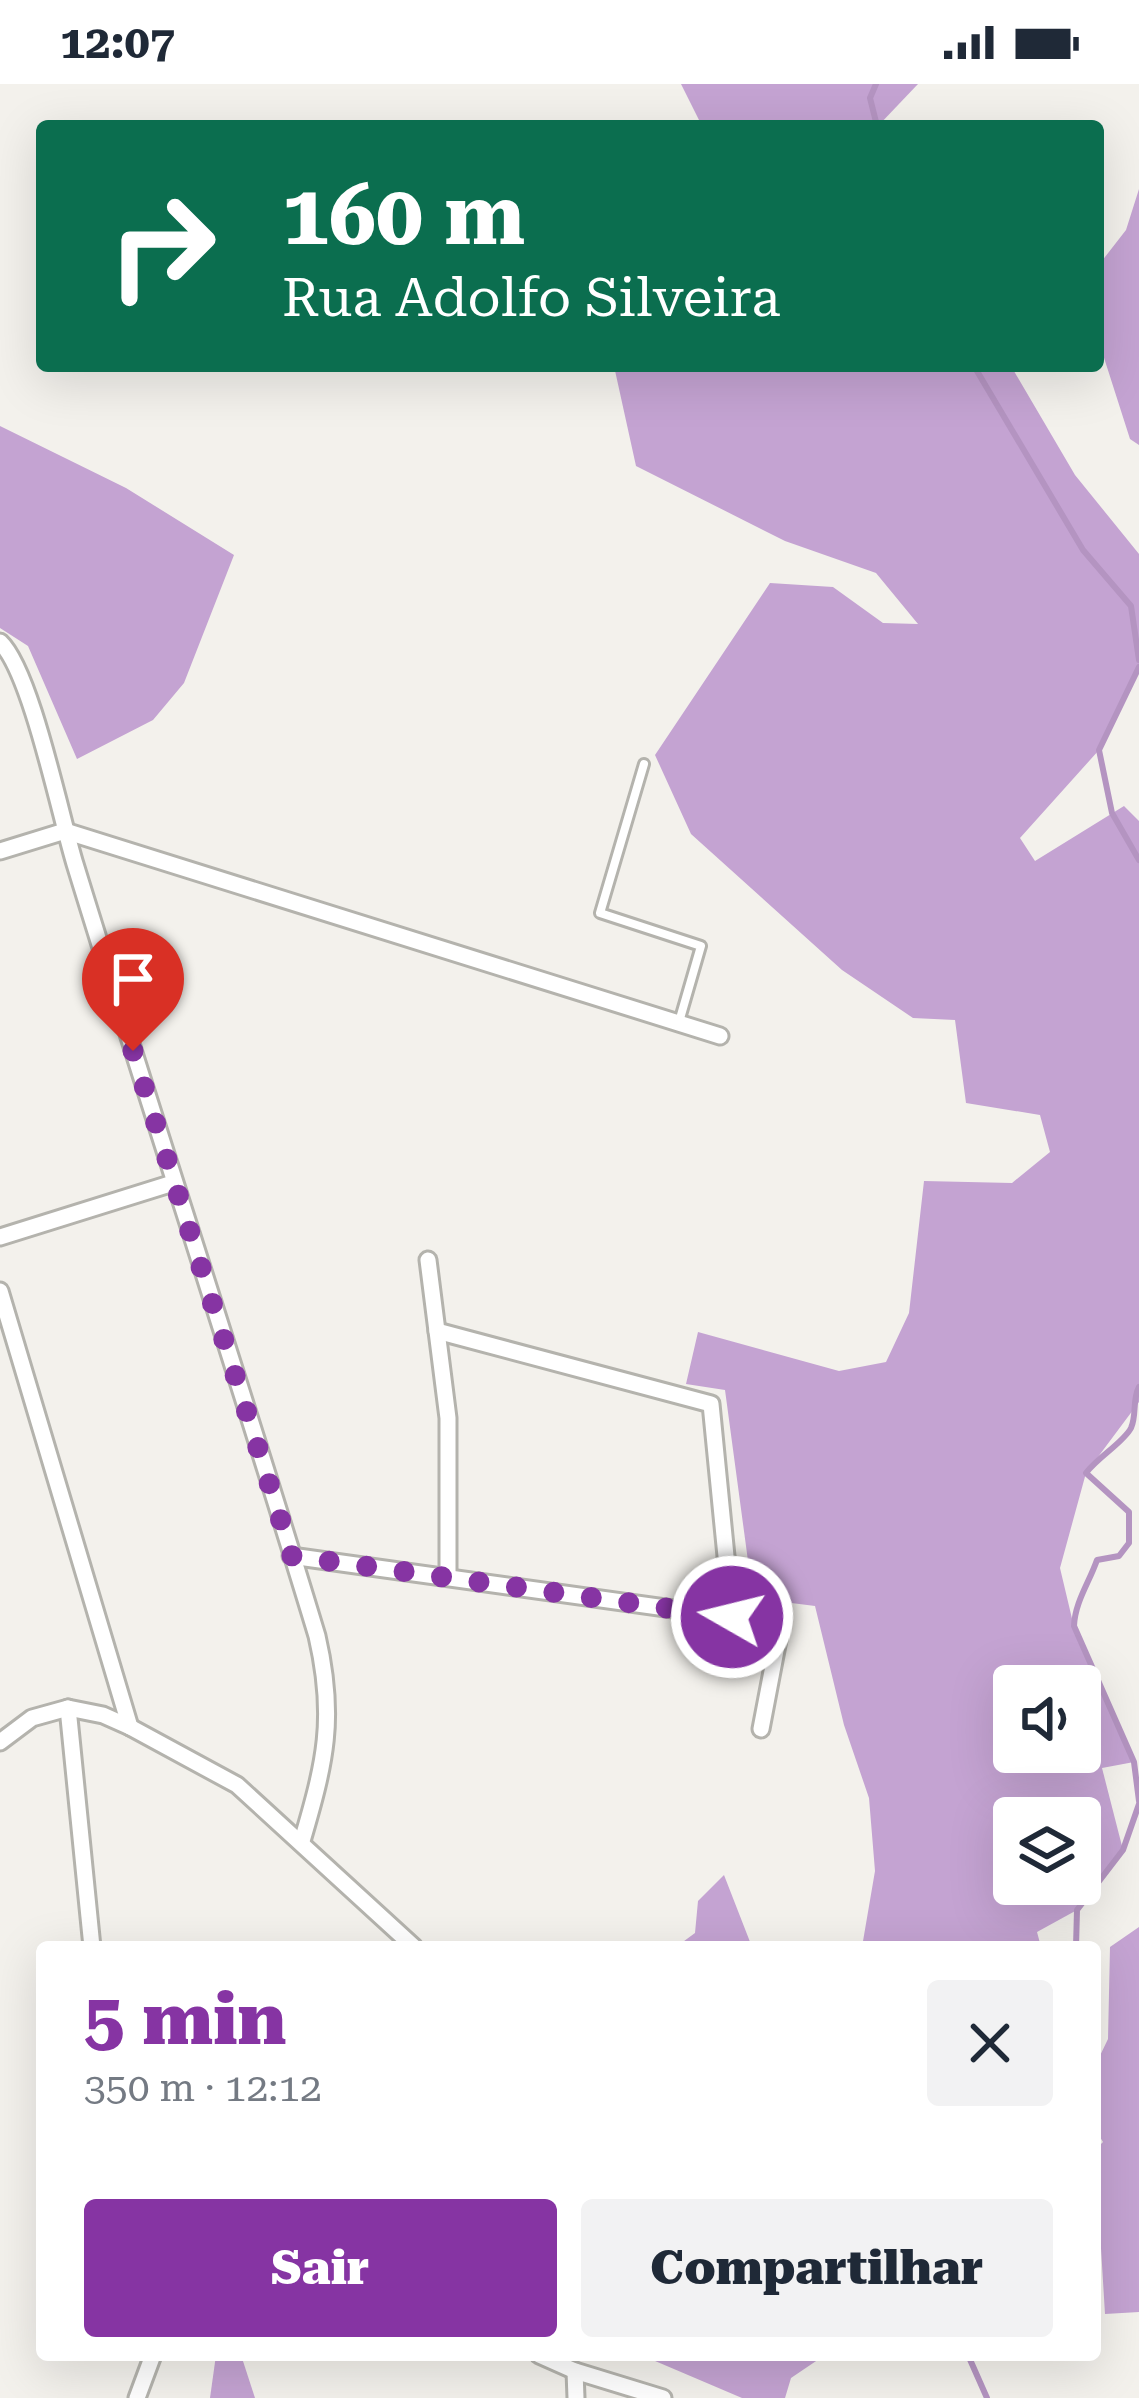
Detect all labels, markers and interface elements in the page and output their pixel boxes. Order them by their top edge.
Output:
text: 12:07 [60,16,175,69]
text: 160 m [282,166,525,264]
icon: right [84,168,240,324]
text: Rua Adolfo Silveira [282,266,780,329]
pin [82,928,184,1051]
icon: arrive [100,946,166,1012]
position arrow [669,1554,795,1680]
map controls [993,1665,1101,1905]
button: sound [993,1665,1101,1773]
button: layers [993,1797,1101,1905]
text: 5 min [84,1977,286,2062]
button: close [927,1980,1053,2106]
text: 350 m · 12:12 [84,2065,322,2111]
button: Sair [84,2199,557,2337]
button: Compartilhar [581,2199,1053,2337]

